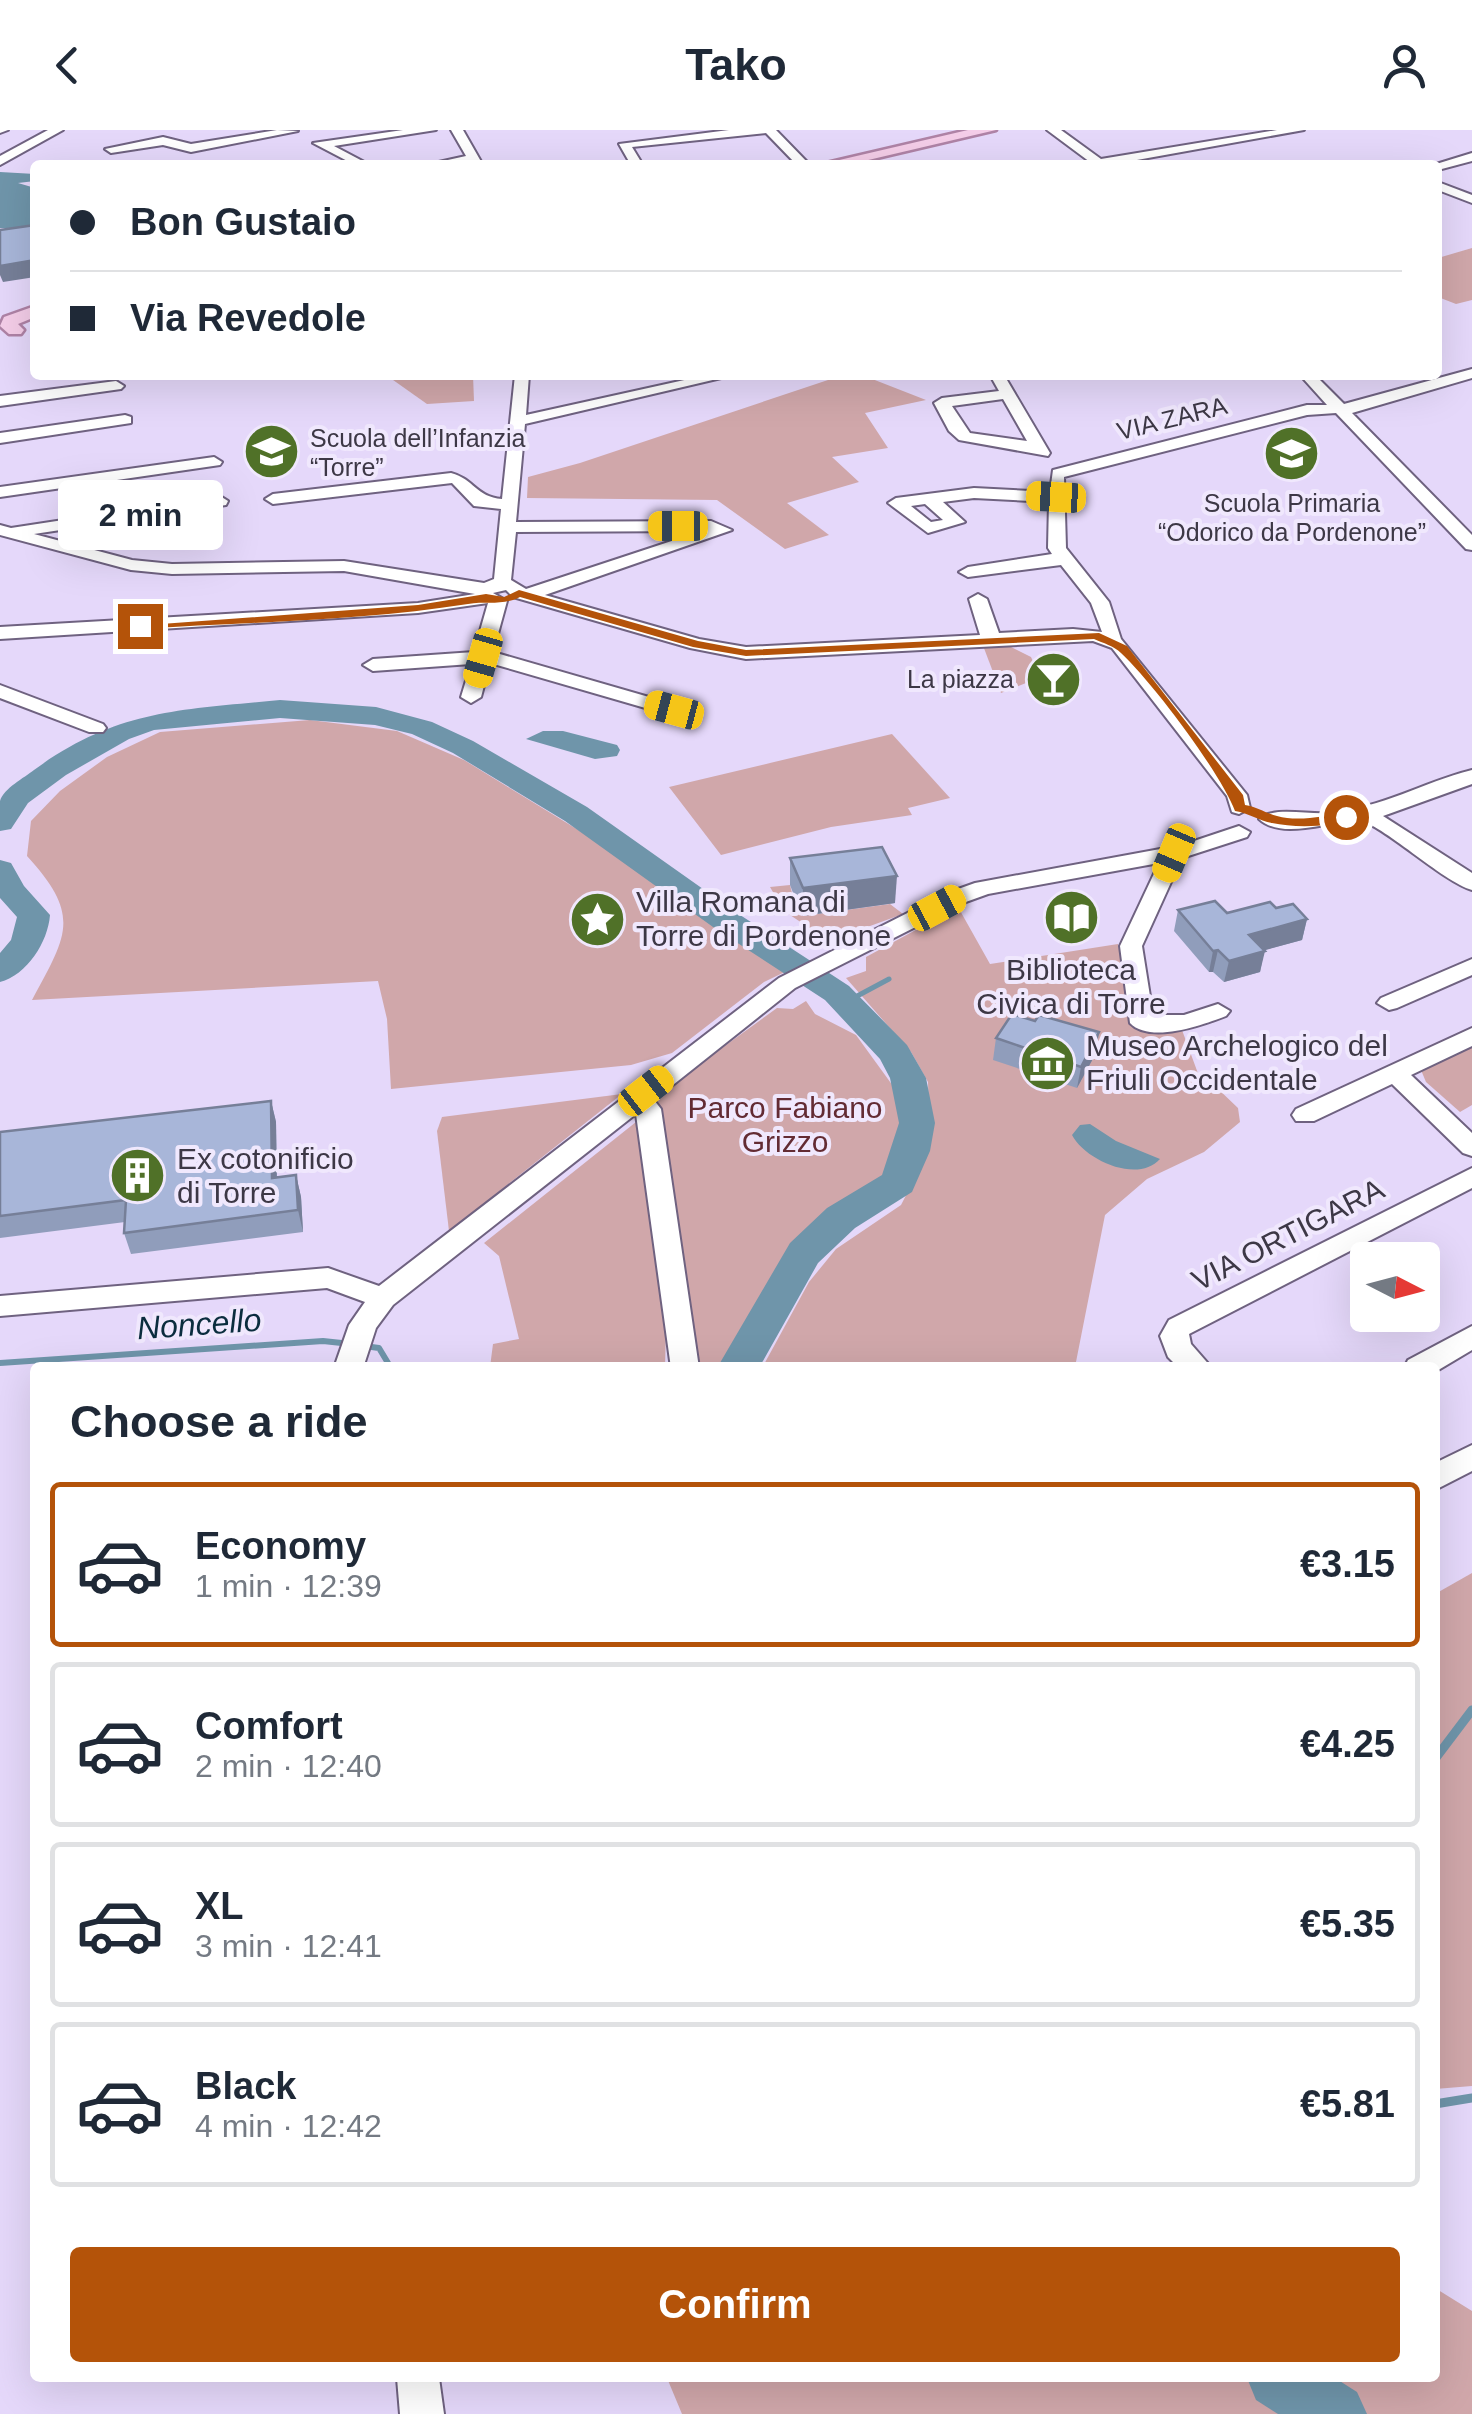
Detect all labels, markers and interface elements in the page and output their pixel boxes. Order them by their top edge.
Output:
icon: back [40,38,95,93]
icon: person [1377,38,1432,93]
text: Tako [685,39,787,90]
text: Bon Gustaio [130,201,356,243]
text: Via Revedole [130,297,366,339]
street label: VIA ZARA [1114,391,1230,445]
school or university icon: Scuola dell’Infanzia “Torre” [241,422,301,482]
place label: Scuola dell’Infanzia “Torre” [310,424,526,481]
school or university icon: Scuola Primaria “Odorico da Pordenone” [1262,424,1322,484]
car [1025,480,1087,514]
callout: 2 min [58,481,222,551]
place label: Scuola Primaria “Odorico da Pordenone” [1158,489,1426,546]
text: 2 min [99,497,182,533]
car [648,511,708,541]
route end [118,604,163,649]
car [460,625,506,691]
bar icon: La piazza [1023,649,1083,709]
place label: La piazza [907,665,1014,693]
car [641,688,707,732]
route start [1324,795,1369,840]
car [1148,820,1200,886]
car [903,881,971,935]
place label: Villa Romana di Torre di Pordenone [636,885,891,952]
library icon: Biblioteca Civica di Torre [1041,887,1101,947]
place icon: Villa Romana di Torre di Pordenone [567,889,627,949]
place label: Biblioteca Civica di Torre [976,953,1166,1020]
place label: Museo Archelogico del Friuli Occidentale [1086,1029,1388,1096]
museum icon: Museo Archelogico del Friuli Occidentale [1017,1033,1077,1093]
car [613,1061,679,1121]
park label: Parco Fabiano Grizzo [687,1091,883,1158]
place label: Ex cotonificio di Torre [177,1142,354,1209]
building icon: Ex cotonificio di Torre [108,1146,168,1206]
street label: VIA ORTIGARA [1186,1172,1389,1297]
north arrow [1350,1242,1440,1332]
map controls [1350,1242,1440,1332]
water label: Noncello [136,1302,262,1346]
text: Choose a ride [70,1396,368,1447]
icon: car [75,1520,165,1610]
text: Economy [195,1525,366,1567]
text: €3.15 [1300,1543,1395,1585]
text: 1 min · 12:39 [195,1568,382,1604]
icon: car [75,1700,165,1790]
text: Comfort [195,1705,343,1747]
text: €4.25 [1300,1723,1395,1765]
text: 2 min · 12:40 [195,1748,382,1784]
icon: car [75,1880,165,1970]
text: XL [195,1885,244,1927]
text: €5.35 [1300,1903,1395,1945]
text: 3 min · 12:41 [195,1928,382,1964]
icon: car [75,2060,165,2150]
text: Black [195,2065,296,2107]
text: €5.81 [1300,2083,1395,2125]
text: 4 min · 12:42 [195,2108,382,2144]
button: Confirm [70,2247,1400,2362]

